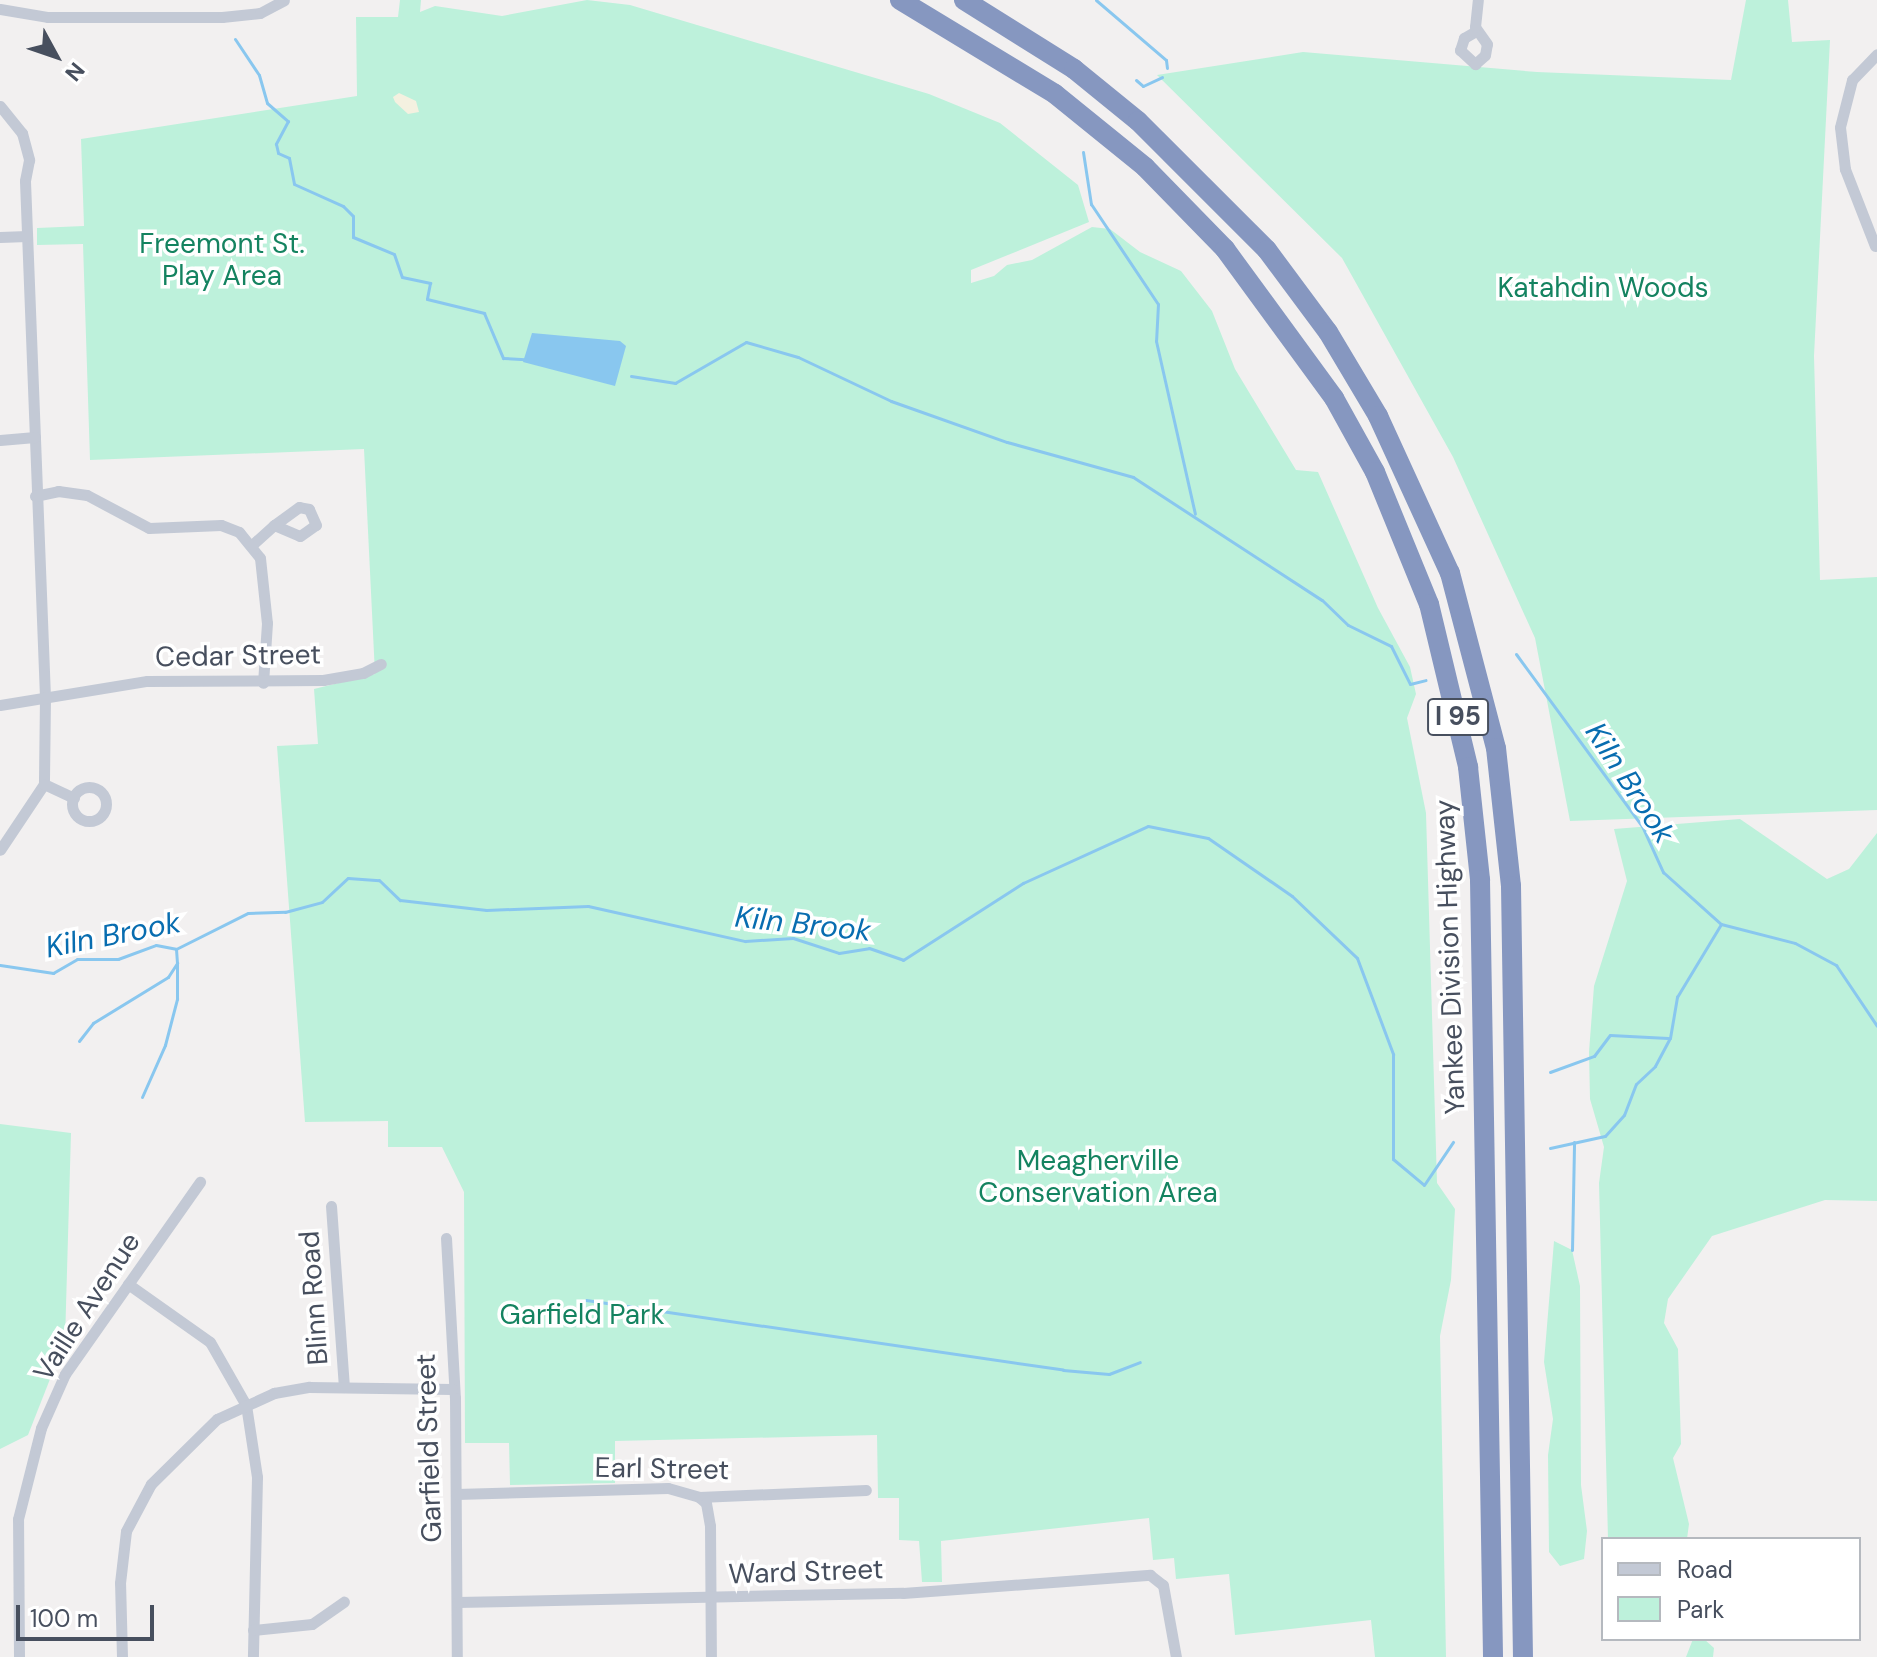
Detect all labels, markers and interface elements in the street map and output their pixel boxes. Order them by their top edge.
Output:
north arrow [16,16,96,96]
text: N [59,56,91,87]
park label: Freemont St. Play Area [139,227,305,293]
park label: Katahdin Woods [1497,271,1709,305]
street label: Cedar Street [155,638,321,674]
road number: I 95 [1426,695,1490,739]
water label: Kiln Brook [1578,716,1682,850]
street label: Yankee Division Highway [1428,799,1472,1115]
water label: Kiln Brook [733,899,873,949]
water label: Kiln Brook [42,904,184,966]
park label: Meagherville Conservation Area [978,1144,1218,1210]
street label: Vaille Avenue [27,1227,147,1387]
street label: Blinn Road [293,1230,335,1366]
park label: Garfield Park [499,1298,665,1332]
street label: Garfield Street [409,1353,449,1543]
street label: Earl Street [594,1451,730,1487]
legend [1601,1537,1861,1641]
street label: Ward Street [728,1553,884,1591]
text: Road [1677,1554,1733,1585]
scale bar [20,1589,158,1639]
text: Park [1677,1594,1724,1625]
text: 100 m [30,1603,98,1634]

